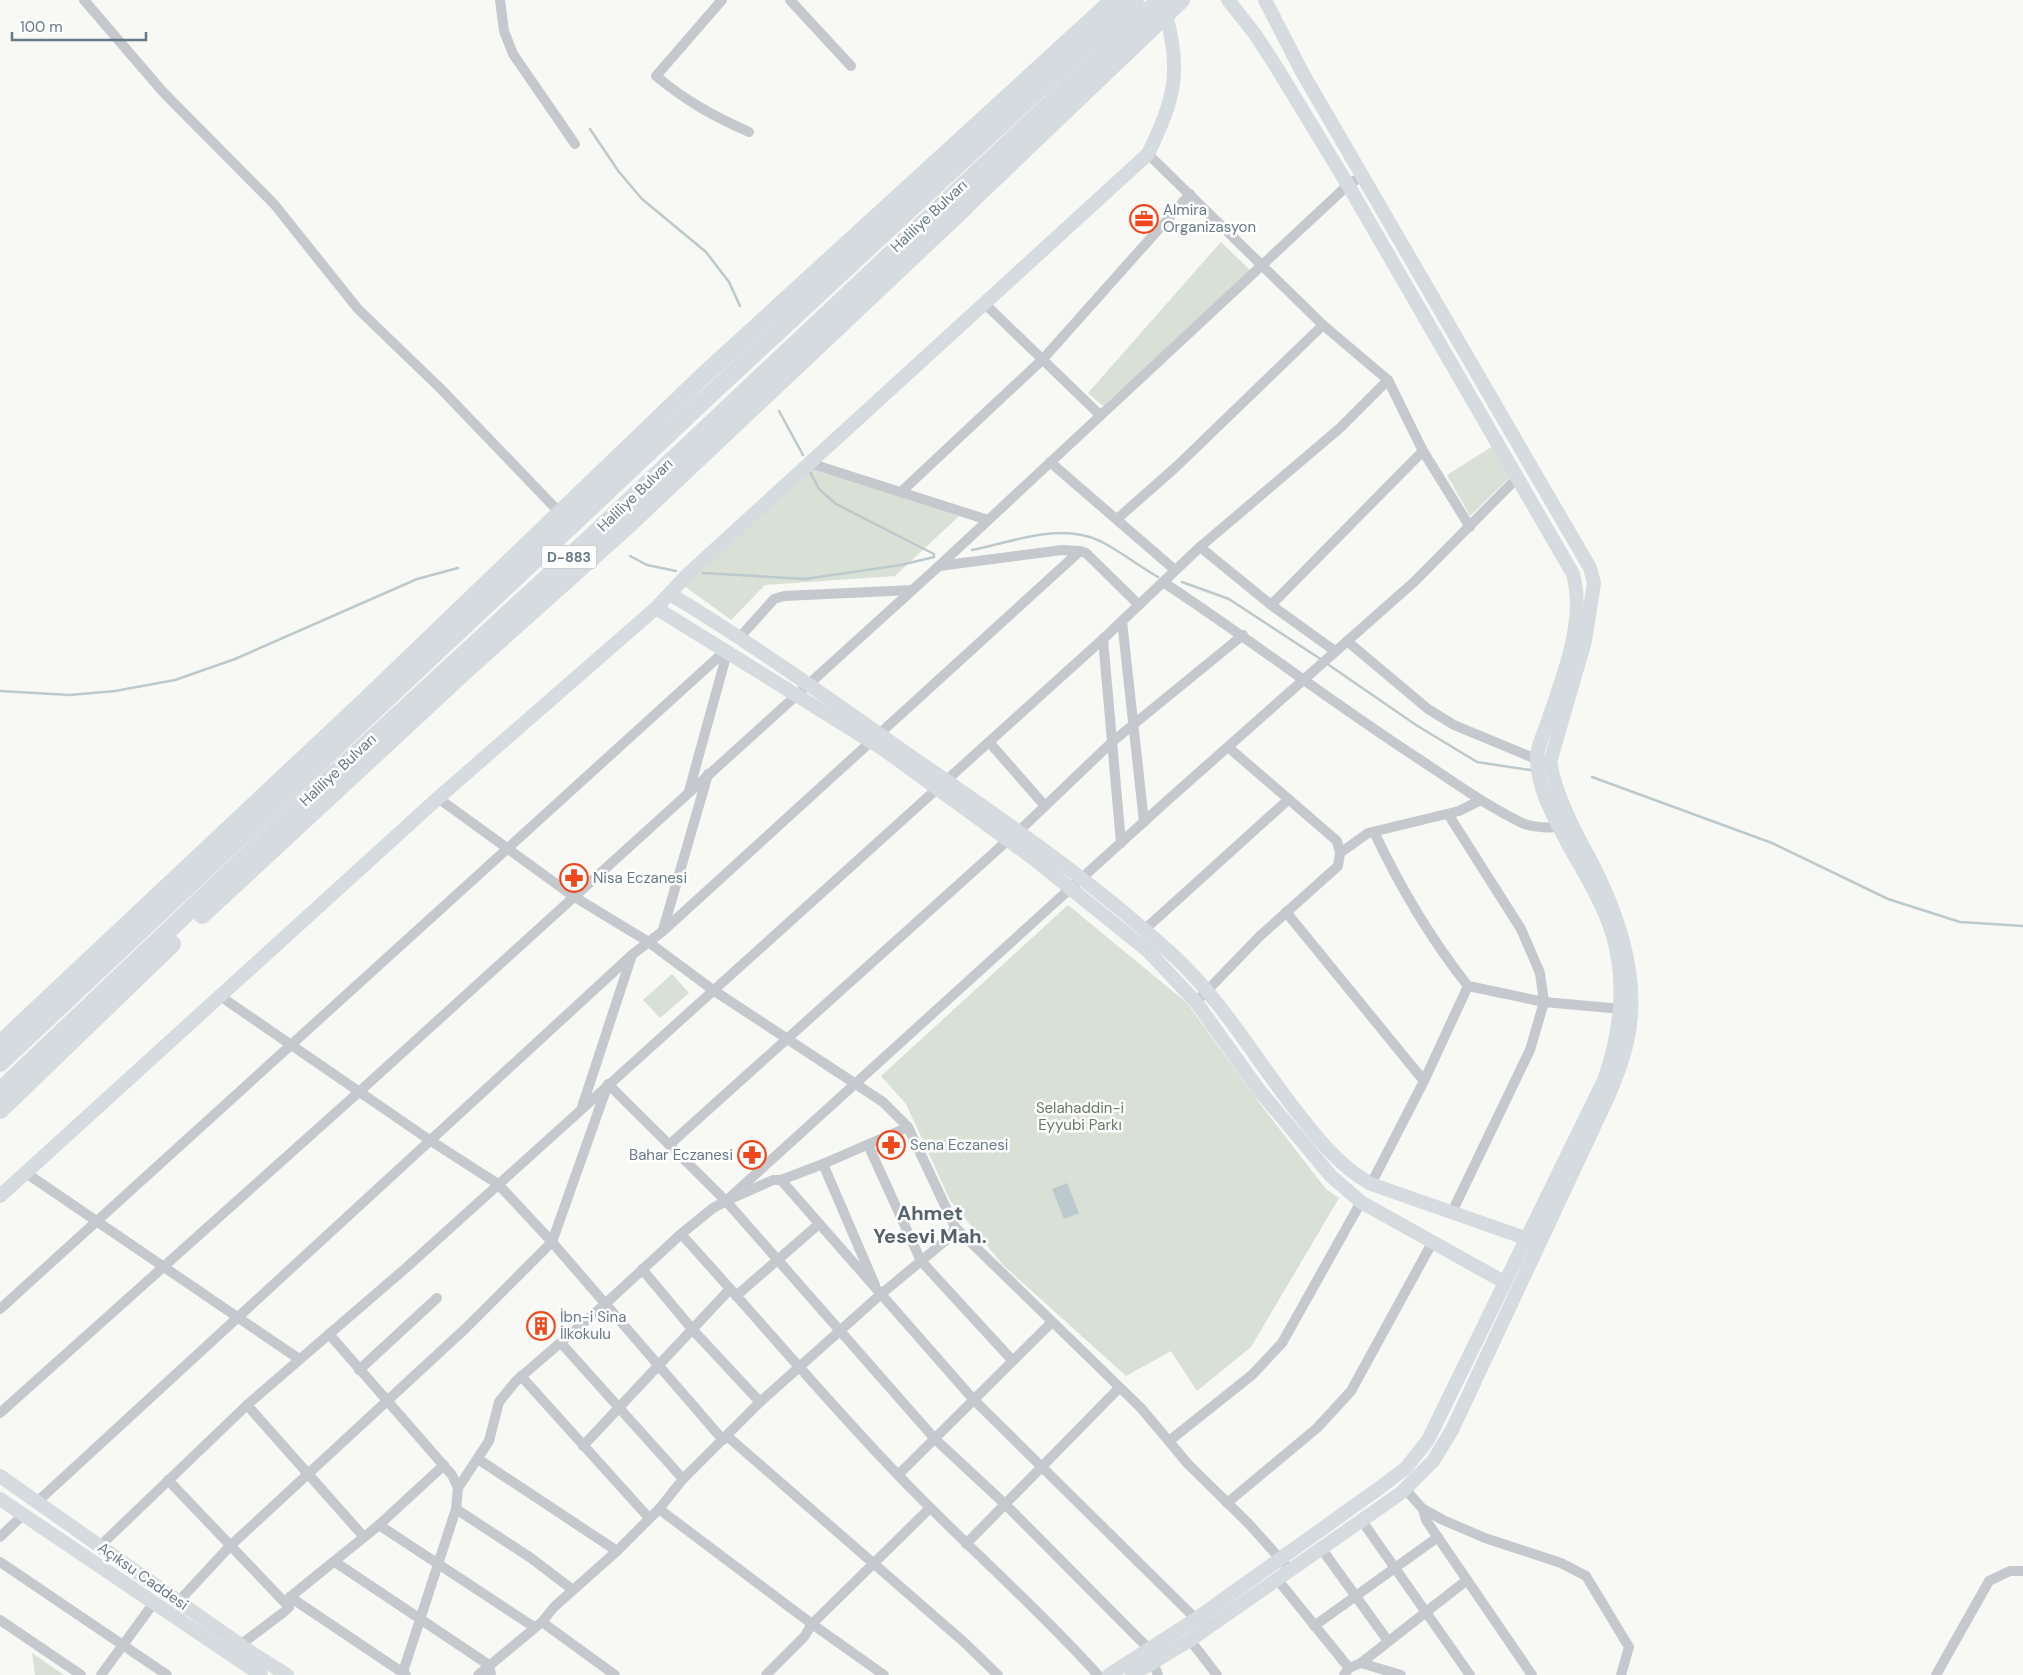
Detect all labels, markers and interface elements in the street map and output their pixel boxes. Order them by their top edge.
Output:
scale bar [12,10,146,42]
text: 100 m [20,17,63,37]
street label: Haliliye Bulvarı [886,175,972,257]
place label: Almira Organizasyon [1163,200,1256,237]
office icon: Almira Organizasyon [1129,204,1159,234]
street label: Haliliye Bulvarı [593,454,677,536]
road number: D-883 [542,546,596,568]
street label: Haliliye Bulvarı [295,729,381,811]
pharmacy icon: Nisa Eczanesi [559,863,589,893]
place label: Nisa Eczanesi [593,868,687,888]
park label: Selahaddin-i Eyyubi Parkı [1036,1098,1124,1135]
pharmacy icon: Sena Eczanesi [876,1130,906,1160]
place label: Sena Eczanesi [910,1135,1008,1155]
pharmacy icon: Bahar Eczanesi [737,1140,767,1170]
place label: Bahar Eczanesi [629,1145,733,1165]
district label: Ahmet Yesevi Mah. [873,1200,987,1249]
place label: İbn-i Sina İlkokulu [560,1307,626,1344]
building icon: İbn-i Sina İlkokulu [526,1311,556,1341]
street label: Açıksu Caddesi [94,1537,192,1615]

